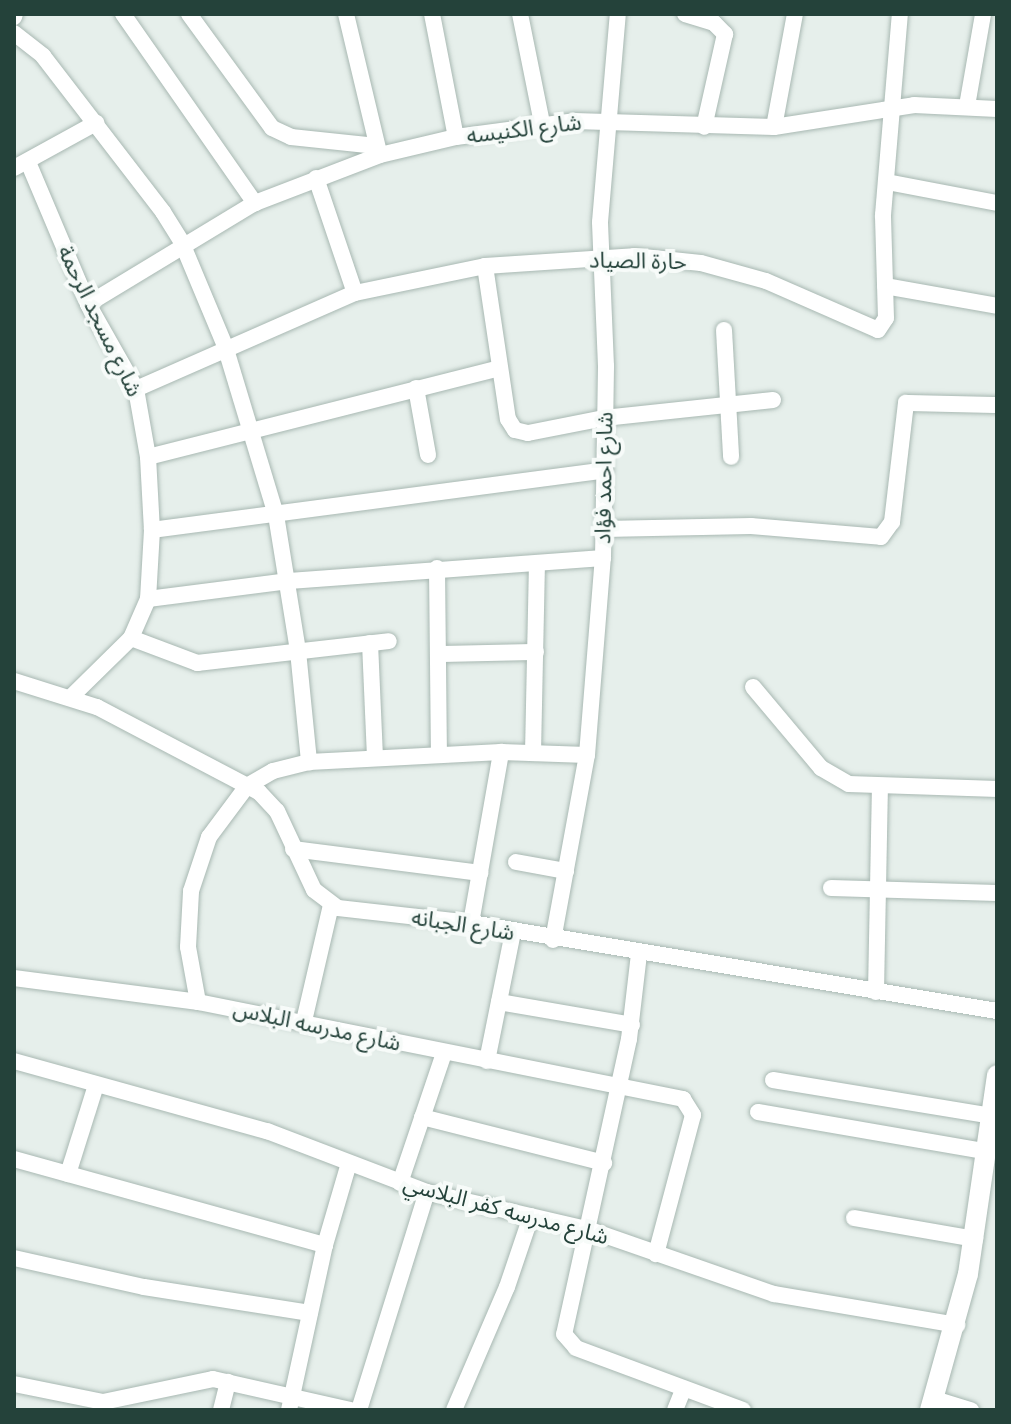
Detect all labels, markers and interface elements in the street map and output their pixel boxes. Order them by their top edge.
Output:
street label: شارع الكنيسه [465,109,583,149]
street label: شارع مسجد الرحمة [52,241,148,401]
street label: حارة الصياد [589,247,687,275]
street label: شارع احمد فؤاد [590,412,618,544]
street label: شارع الجبانه [410,904,516,946]
street label: شارع مدرسه البلاس [231,995,403,1057]
street label: شارع مدرسه كفر البلاسي [401,1170,611,1250]

